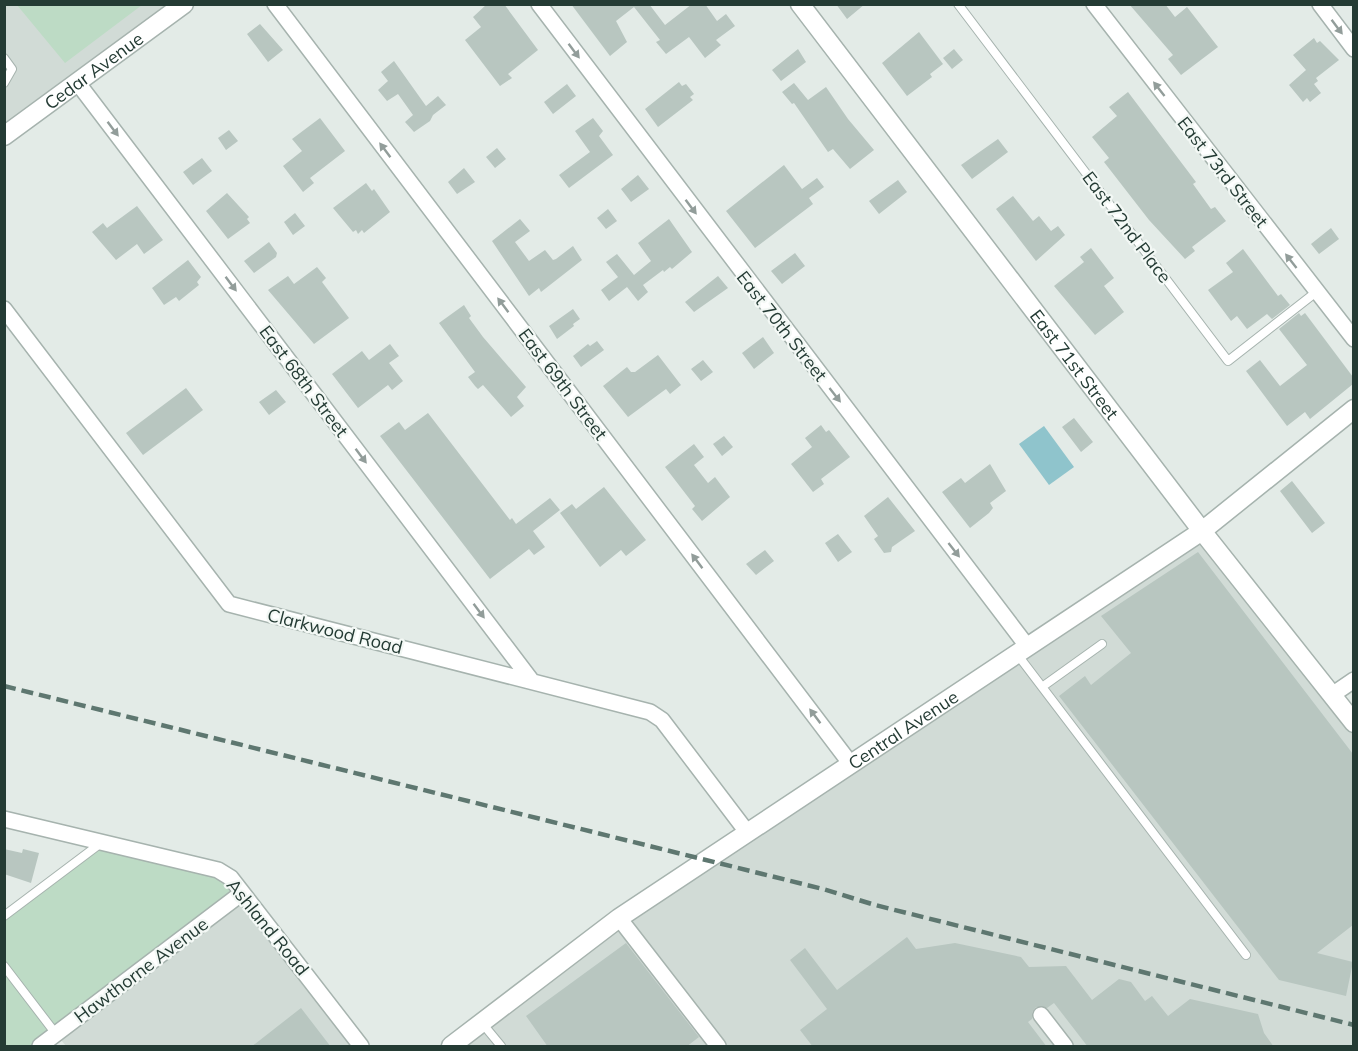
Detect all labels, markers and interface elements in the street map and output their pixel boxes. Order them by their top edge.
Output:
one-way arrow [1330,19,1342,34]
street label: Cedar Avenue [39,26,148,114]
one-way arrow [568,43,580,59]
one-way arrow [1154,82,1166,97]
street label: East 73rd Street [1173,112,1273,232]
one-way arrow [106,121,119,137]
one-way arrow [379,142,391,158]
street label: East 72nd Place [1077,167,1177,287]
one-way arrow [685,199,698,215]
one-way arrow [1285,253,1297,268]
street label: East 70th Street [732,266,832,386]
one-way arrow [224,277,236,292]
one-way arrow [497,298,509,314]
street label: East 71st Street [1025,305,1124,424]
street label: East 68th Street [254,321,354,441]
street label: East 69th Street [513,324,613,444]
one-way arrow [829,388,841,403]
one-way arrow [355,449,367,464]
one-way arrow [948,542,960,558]
one-way arrow [691,553,703,569]
street label: Clarkwood Road [265,603,405,659]
one-way arrow [473,604,485,619]
street label: Central Avenue [844,685,962,774]
one-way arrow [809,709,821,725]
street label: Ashland Road [222,874,314,980]
street label: Hawthorne Avenue [70,912,212,1028]

